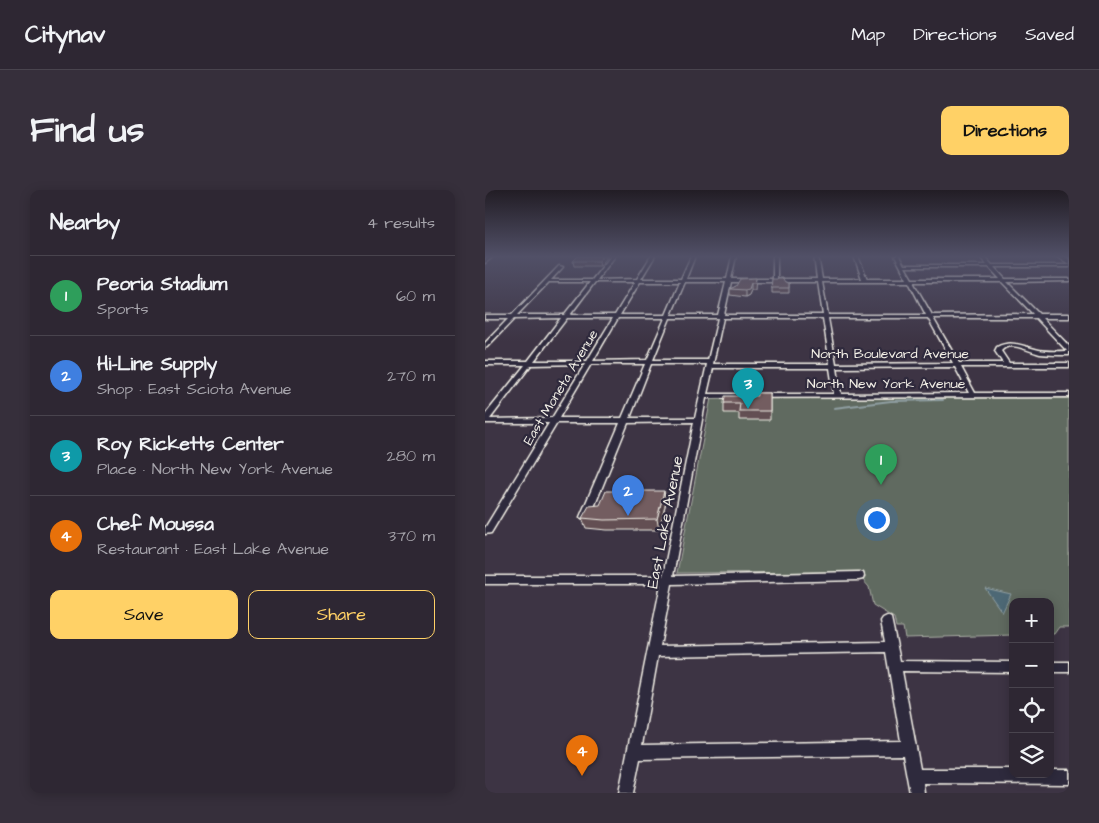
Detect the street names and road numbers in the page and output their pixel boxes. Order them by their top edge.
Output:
street label: East Moneta Avenue [518,326,604,449]
street label: North Boulevard Avenue [811,344,969,364]
street label: North New York Avenue [807,374,966,394]
street label: East Lake Avenue [641,454,689,590]

